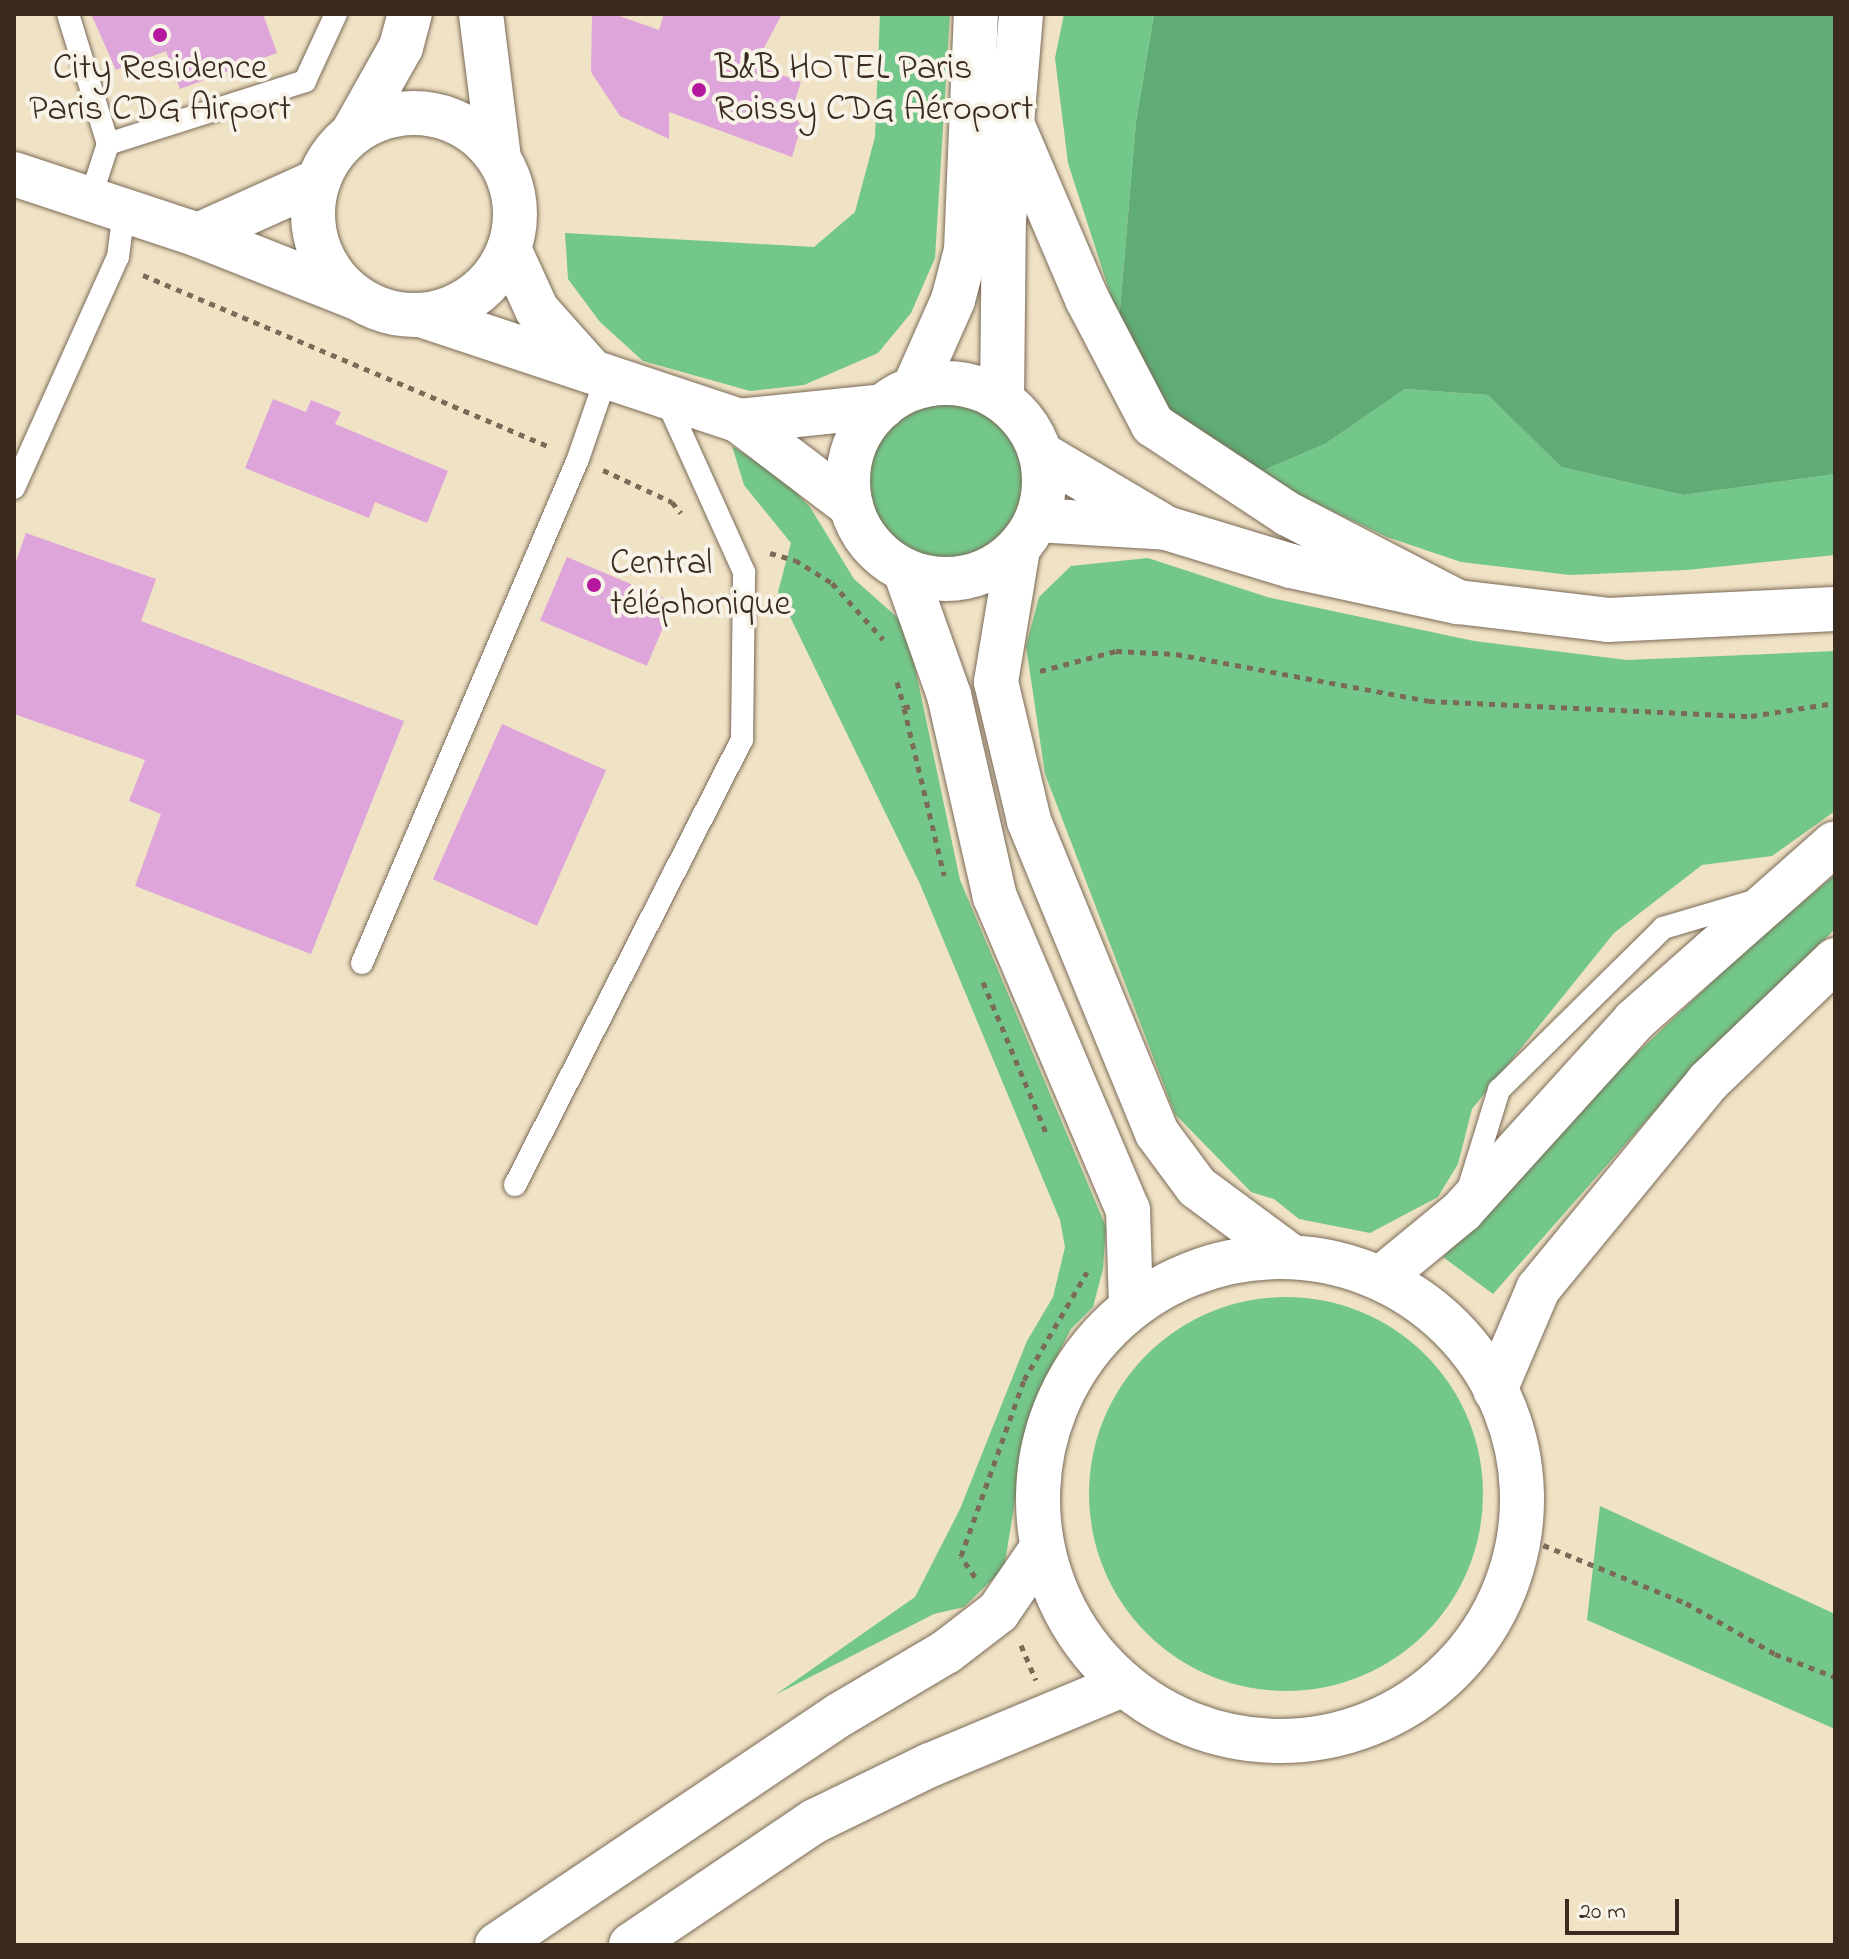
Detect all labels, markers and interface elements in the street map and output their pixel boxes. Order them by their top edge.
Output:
marker: City Residence Paris CDG Airport [151,26,169,44]
place label: City Residence Paris CDG Airport [29,47,291,132]
place label: B&B HOTEL Paris Roissy CDG Aéroport [715,47,1033,132]
marker: B&B HOTEL Paris Roissy CDG Aéroport [690,81,708,99]
place label: Central téléphonique [610,542,791,627]
marker: Central téléphonique [585,576,603,594]
scale bar [1569,1883,1683,1933]
text: 20 m [1579,1895,1626,1930]

